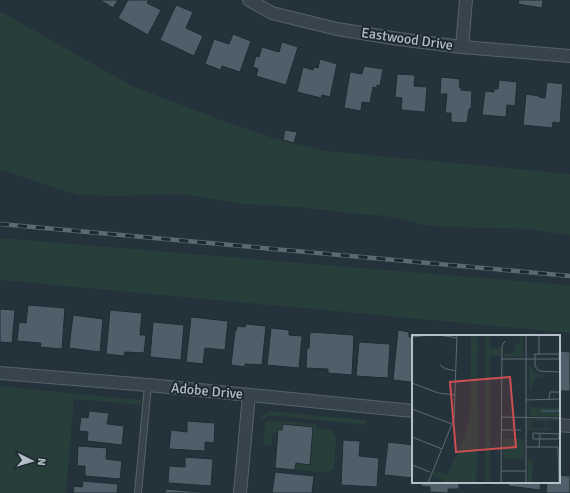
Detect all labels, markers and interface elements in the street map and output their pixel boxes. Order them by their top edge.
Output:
street label: Eastwood Drive [360,24,454,54]
inset map [412,335,560,483]
street label: Adobe Drive [170,379,244,403]
north arrow [12,441,52,481]
text: N [35,457,48,466]

